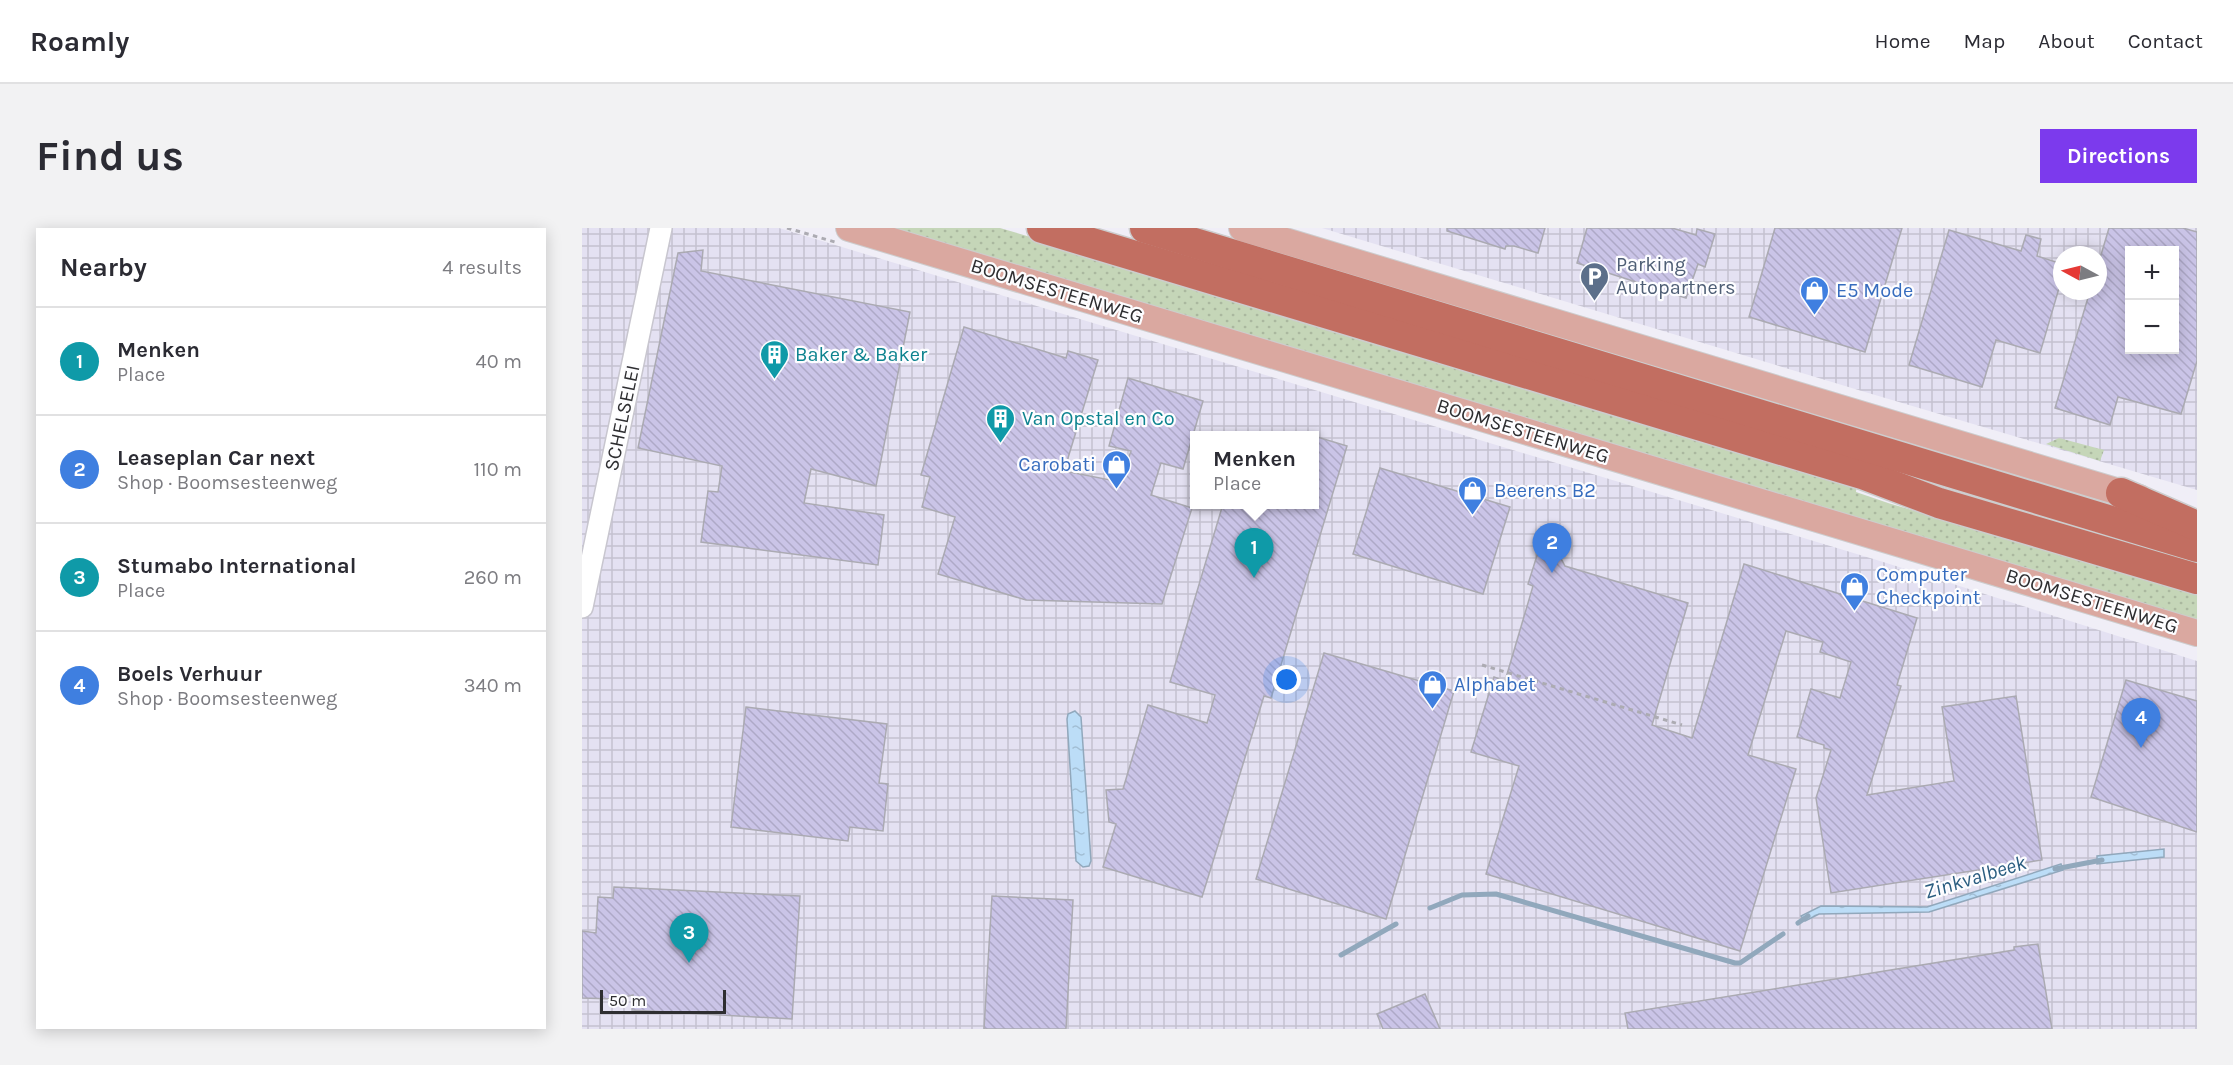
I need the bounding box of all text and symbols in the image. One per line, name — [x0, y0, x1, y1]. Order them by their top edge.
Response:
text: Roamly — [30, 25, 129, 58]
text: Home — [1875, 29, 1931, 53]
text: Map — [1964, 29, 2005, 53]
text: About — [2038, 29, 2095, 53]
text: Contact — [2128, 29, 2203, 53]
button: Directions — [2040, 129, 2197, 183]
text: Find us — [36, 131, 184, 181]
north arrow — [2053, 246, 2107, 300]
map controls — [2125, 246, 2179, 354]
button: + — [2125, 246, 2179, 300]
text: Nearby — [60, 252, 147, 283]
place label: Parking Autopartners — [1616, 253, 1736, 299]
street label: BOOMSESTEENWEG — [968, 254, 1146, 328]
text: 4 results — [442, 256, 522, 279]
parking icon: Parking Autopartners — [1579, 260, 1611, 302]
shop icon: E5 Mode — [1799, 274, 1831, 316]
place label: E5 Mode — [1836, 279, 1913, 302]
button: − — [2125, 300, 2179, 354]
text: Menken — [117, 337, 200, 363]
building icon: Baker & Baker — [758, 338, 790, 380]
place label: Baker & Baker — [795, 343, 928, 366]
text: 1 — [76, 350, 83, 373]
text: 40 m — [476, 350, 522, 373]
text: Place — [117, 363, 165, 386]
street label: SCHELSELEI — [600, 363, 644, 473]
street label: BOOMSESTEENWEG — [1434, 394, 1612, 468]
building icon: Van Opstal en Co — [985, 402, 1017, 444]
place label: Van Opstal en Co — [1022, 407, 1175, 430]
popup — [1190, 431, 1319, 509]
text: Leaseplan Car next — [117, 445, 315, 471]
text: Menken — [1213, 446, 1296, 472]
shop icon: Carobati — [1101, 448, 1133, 490]
place label: Carobati — [1018, 453, 1096, 476]
text: 2 — [73, 458, 86, 481]
text: 110 m — [473, 458, 522, 481]
text: Shop · Boomsesteenweg — [117, 471, 337, 494]
text: Place — [1213, 472, 1261, 495]
shop icon: Beerens B2 — [1457, 474, 1489, 516]
place label: Beerens B2 — [1494, 479, 1596, 502]
pin: 2 — [1532, 524, 1572, 573]
pin: 1 — [1234, 528, 1274, 578]
text: Stumabo International — [117, 553, 356, 579]
place label: Computer Checkpoint — [1876, 563, 1981, 609]
street label: BOOMSESTEENWEG — [2003, 564, 2181, 638]
text: 3 — [73, 566, 86, 589]
text: 260 m — [464, 566, 522, 589]
shop icon: Computer Checkpoint — [1839, 570, 1871, 612]
text: Place — [117, 579, 165, 602]
text: Boels Verhuur — [117, 661, 262, 687]
your location — [1272, 665, 1301, 694]
shop icon: Alphabet — [1417, 668, 1449, 710]
place label: Alphabet — [1454, 673, 1536, 696]
text: 4 — [74, 674, 85, 697]
text: 340 m — [464, 674, 522, 697]
text: Shop · Boomsesteenweg — [117, 687, 337, 710]
pin: 4 — [2122, 698, 2160, 748]
water label: Zinkvalbeek — [1921, 850, 2029, 904]
pin: 3 — [670, 914, 708, 963]
scale bar — [600, 987, 726, 1014]
text: 50 m — [609, 991, 646, 1010]

